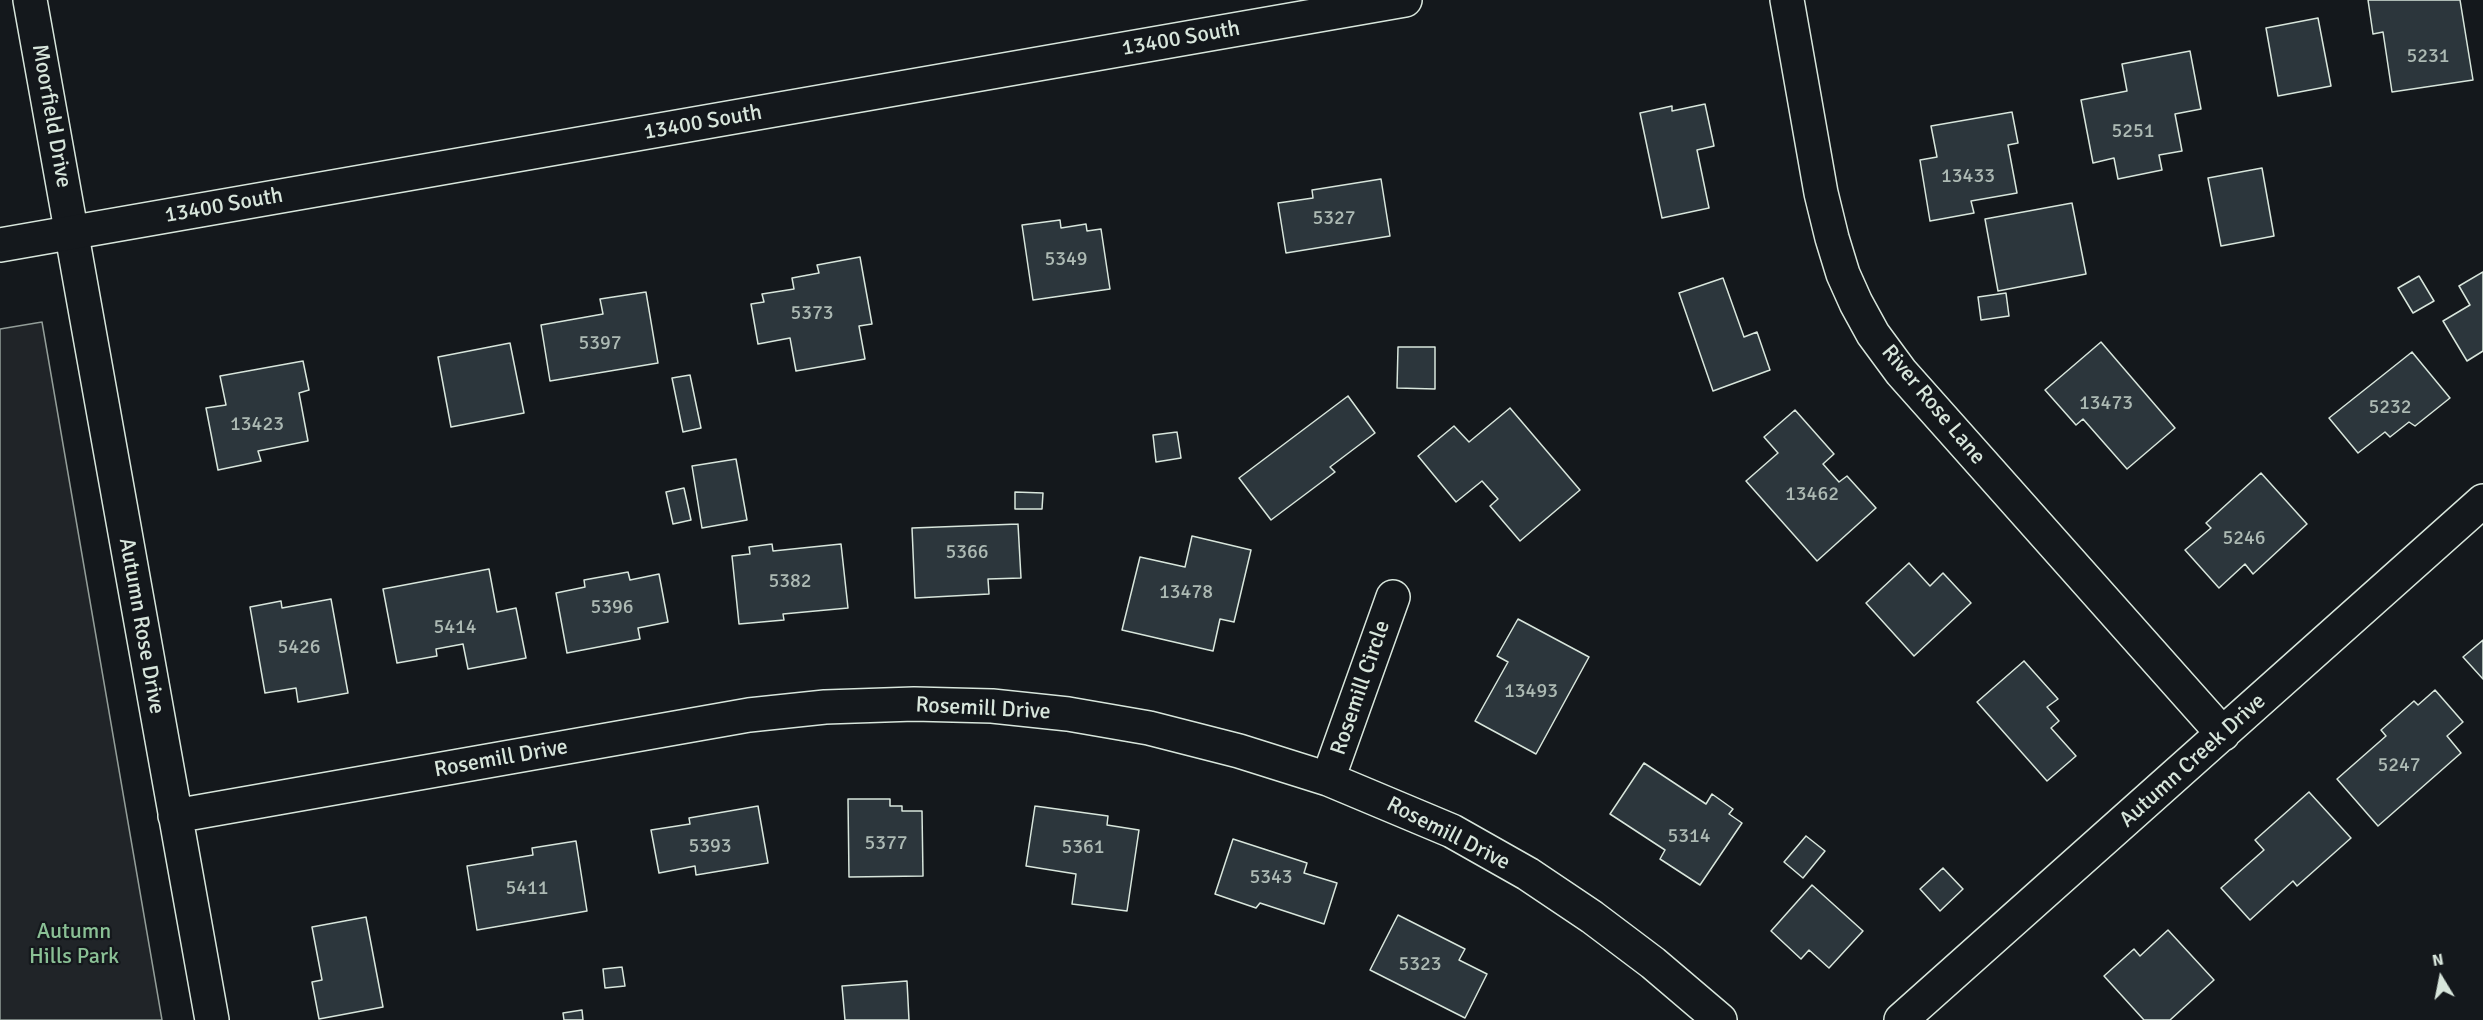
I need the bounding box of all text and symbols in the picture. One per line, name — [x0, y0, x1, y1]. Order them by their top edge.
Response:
street label: 13400 South — [1120, 16, 1242, 62]
street label: Moorfield Drive — [25, 42, 77, 190]
house number: 5231 — [2406, 45, 2450, 69]
street label: 13400 South — [642, 100, 764, 146]
house number: 5251 — [2111, 120, 2155, 144]
house number: 13433 — [1941, 165, 1995, 189]
street label: 13400 South — [163, 183, 285, 229]
house number: 5327 — [1312, 207, 1356, 231]
house number: 5349 — [1044, 248, 1088, 272]
house number: 5373 — [790, 302, 834, 326]
house number: 5397 — [578, 332, 622, 356]
street label: River Rose Lane — [1875, 340, 1991, 470]
house number: 13473 — [2079, 392, 2133, 416]
house number: 5232 — [2368, 396, 2412, 420]
house number: 13423 — [230, 413, 284, 437]
house number: 13462 — [1785, 483, 1839, 507]
house number: 5246 — [2222, 527, 2266, 551]
street label: Autumn Rose Drive — [113, 536, 169, 716]
house number: 5366 — [945, 541, 989, 565]
house number: 5382 — [768, 570, 812, 594]
house number: 13478 — [1159, 581, 1213, 605]
house number: 5396 — [590, 596, 634, 620]
house number: 5414 — [433, 616, 477, 640]
street label: Rosemill Circle — [1326, 617, 1396, 759]
house number: 5426 — [277, 636, 321, 660]
house number: 13493 — [1504, 680, 1558, 704]
street label: Autumn Creek Drive — [2115, 688, 2271, 834]
street label: Rosemill Drive — [915, 692, 1051, 726]
street label: Rosemill Drive — [432, 734, 570, 784]
house number: 5247 — [2377, 754, 2421, 778]
street label: Rosemill Drive — [1382, 792, 1514, 876]
house number: 5314 — [1667, 825, 1711, 849]
house number: 5377 — [864, 832, 908, 856]
house number: 5393 — [688, 835, 732, 859]
house number: 5361 — [1061, 836, 1105, 860]
house number: 5343 — [1249, 866, 1293, 890]
house number: 5411 — [505, 877, 549, 901]
park label: Autumn Hills Park — [29, 919, 119, 970]
north arrow — [2411, 948, 2471, 1008]
text: N — [2431, 949, 2445, 971]
house number: 5323 — [1398, 953, 1442, 977]

